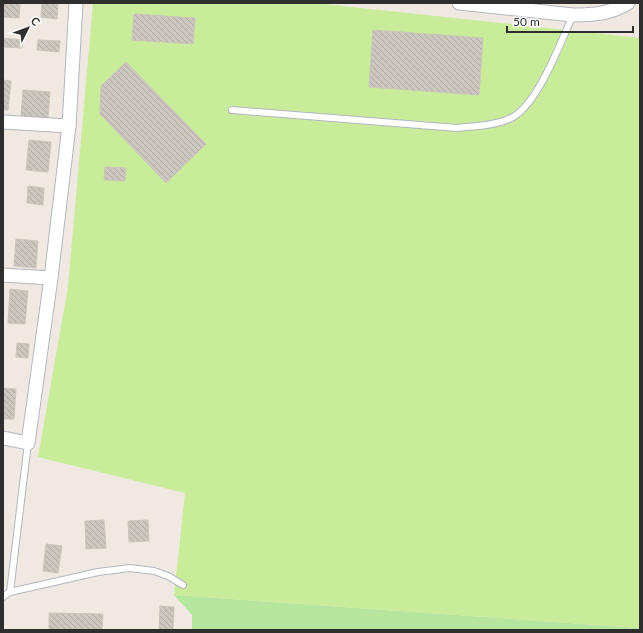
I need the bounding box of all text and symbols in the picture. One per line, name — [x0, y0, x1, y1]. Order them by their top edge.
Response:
north arrow — [8, 8, 48, 48]
scale bar — [507, 8, 633, 34]
text: С — [29, 14, 44, 29]
text: 50 m — [513, 14, 540, 29]

